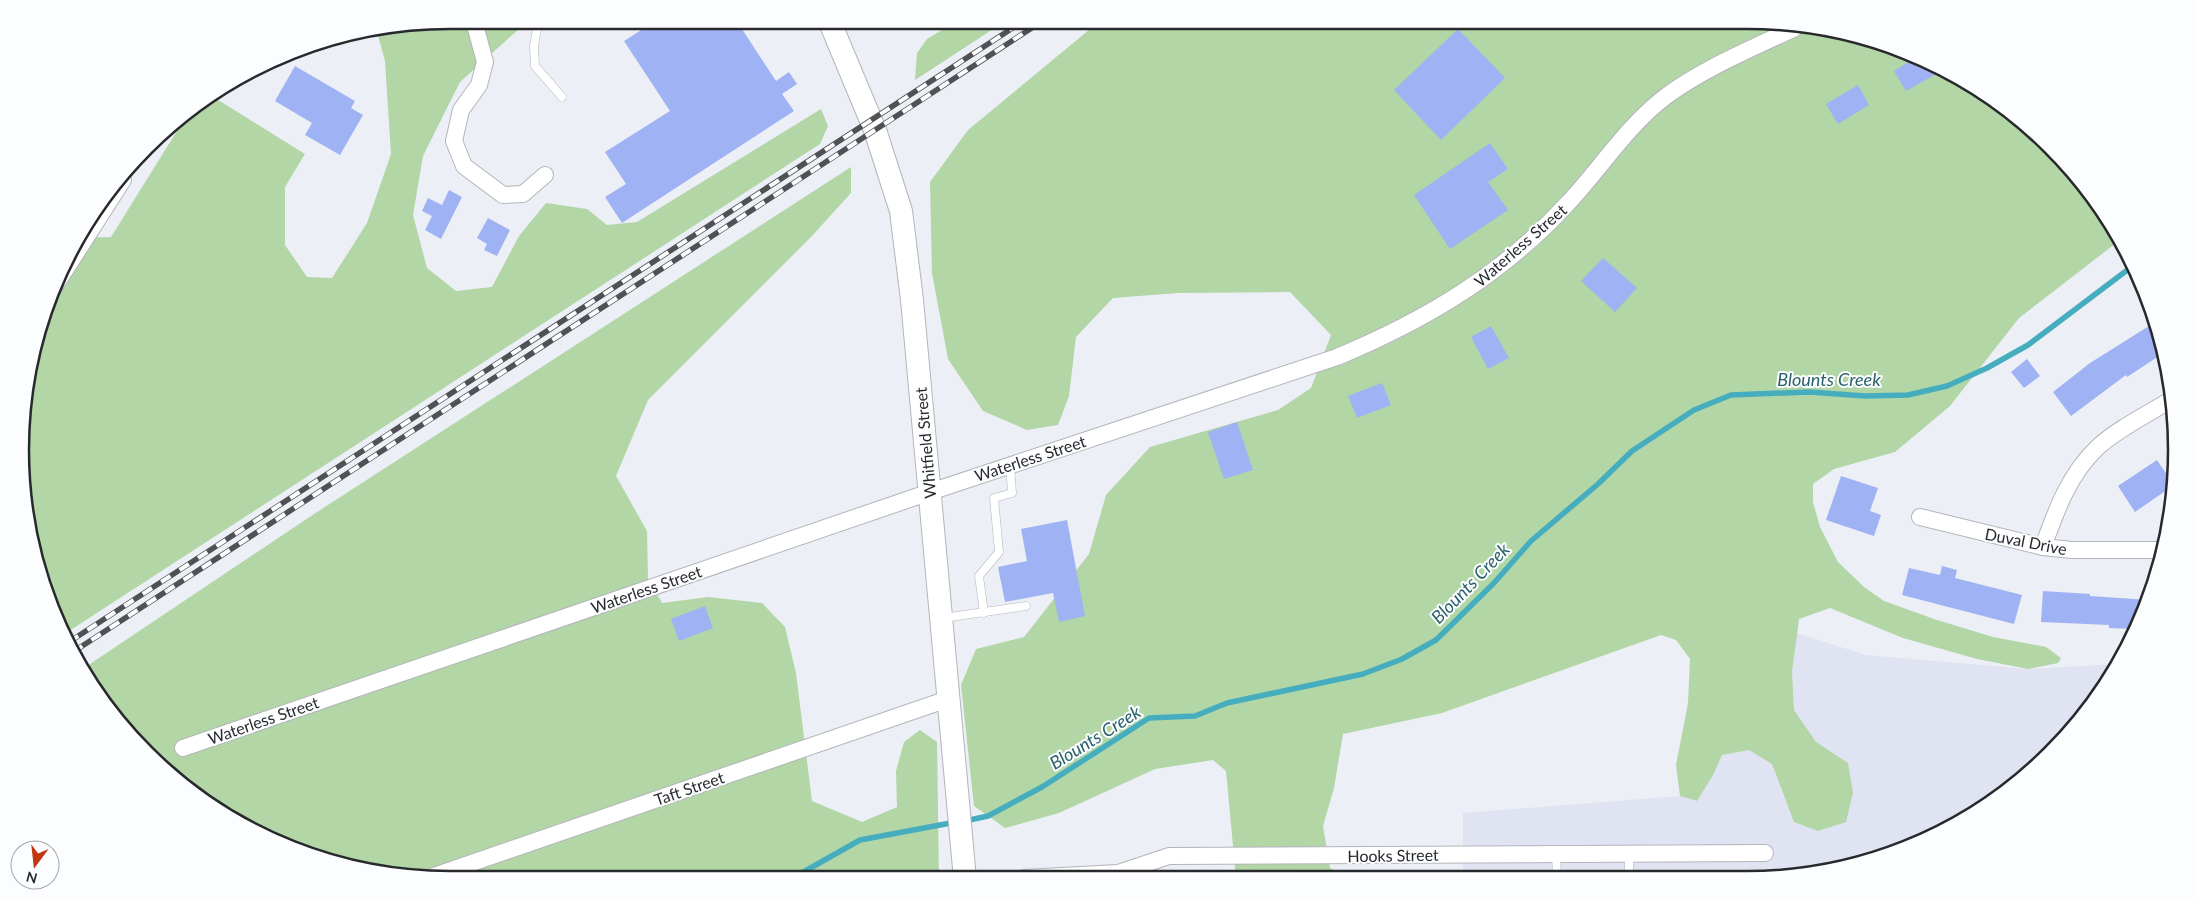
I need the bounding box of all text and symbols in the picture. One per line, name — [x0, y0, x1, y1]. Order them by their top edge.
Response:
street label: Waterless Street — [1470, 200, 1570, 290]
water label: Blounts Creek — [1777, 368, 1881, 390]
street label: Whitfield Street — [911, 386, 939, 499]
street label: Waterless Street — [972, 431, 1088, 485]
street label: Duval Drive — [1983, 524, 2069, 558]
water label: Blounts Creek — [1426, 538, 1514, 628]
street label: Waterless Street — [588, 561, 704, 617]
street label: Waterless Street — [205, 692, 321, 748]
water label: Blounts Creek — [1045, 700, 1145, 774]
street label: Taft Street — [652, 767, 727, 809]
north arrow — [10, 840, 60, 890]
street label: Hooks Street — [1347, 845, 1439, 865]
text: N — [24, 868, 39, 888]

